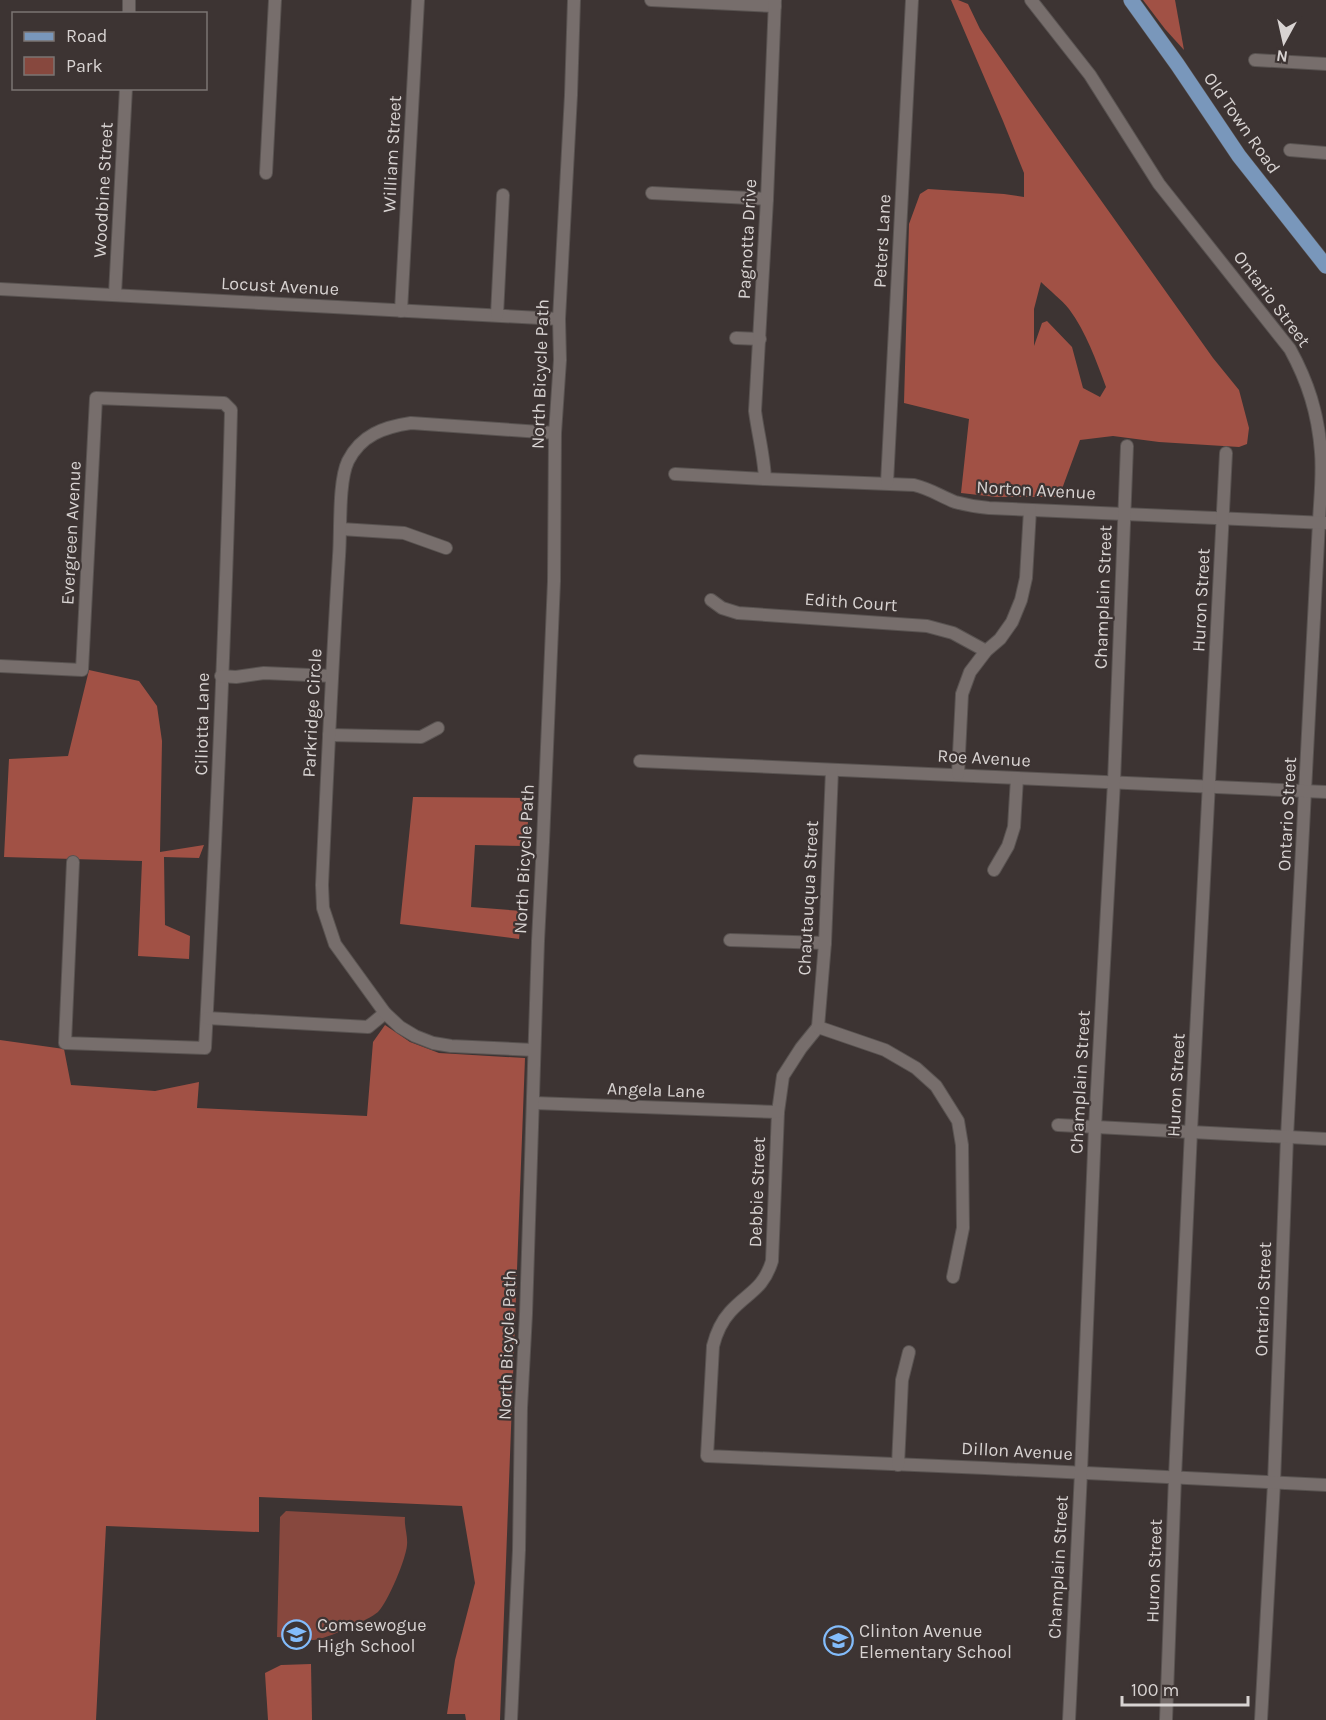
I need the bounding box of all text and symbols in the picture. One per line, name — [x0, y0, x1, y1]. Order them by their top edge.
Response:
legend — [12, 12, 207, 90]
north arrow — [1254, 12, 1314, 72]
text: Road — [66, 25, 107, 47]
text: N — [1275, 46, 1289, 67]
text: Park — [66, 55, 103, 77]
street label: Old Town Road — [1199, 68, 1285, 178]
street label: William Street — [378, 95, 406, 213]
street label: Woodbine Street — [88, 121, 118, 258]
street label: Pagnotta Drive — [733, 178, 761, 300]
street label: Peters Lane — [869, 194, 895, 288]
street label: Ontario Street — [1229, 247, 1315, 352]
street label: Locust Avenue — [220, 272, 340, 300]
street label: North Bicycle Path — [526, 299, 554, 449]
street label: Evergreen Avenue — [56, 460, 86, 606]
street label: Norton Avenue — [976, 476, 1096, 504]
street label: Champlain Street — [1089, 524, 1117, 669]
street label: Huron Street — [1187, 547, 1215, 652]
street label: Edith Court — [804, 588, 898, 616]
street label: Parkridge Circle — [298, 648, 326, 778]
street label: Ciliotta Lane — [190, 672, 214, 776]
street label: Roe Avenue — [937, 745, 1031, 771]
street label: Ontario Street — [1273, 756, 1301, 872]
street label: North Bicycle Path — [509, 783, 539, 935]
street label: Chautauqua Street — [793, 820, 823, 976]
street label: Champlain Street — [1065, 1009, 1095, 1154]
street label: Huron Street — [1162, 1032, 1190, 1137]
street label: Angela Lane — [607, 1077, 705, 1103]
street label: Debbie Street — [744, 1136, 770, 1248]
street label: Ontario Street — [1250, 1241, 1276, 1357]
street label: North Bicycle Path — [493, 1270, 521, 1420]
street label: Dillon Avenue — [961, 1437, 1073, 1465]
street label: Champlain Street — [1043, 1494, 1073, 1639]
street label: Huron Street — [1141, 1519, 1167, 1623]
place label: Comsewogue High School — [317, 1614, 427, 1657]
school or university icon: Comsewogue High School — [280, 1619, 312, 1651]
place label: Clinton Avenue Elementary School — [859, 1620, 1012, 1663]
school or university icon: Clinton Avenue Elementary School — [822, 1625, 854, 1657]
scale bar — [1122, 1669, 1248, 1707]
text: 100 m — [1131, 1679, 1179, 1701]

